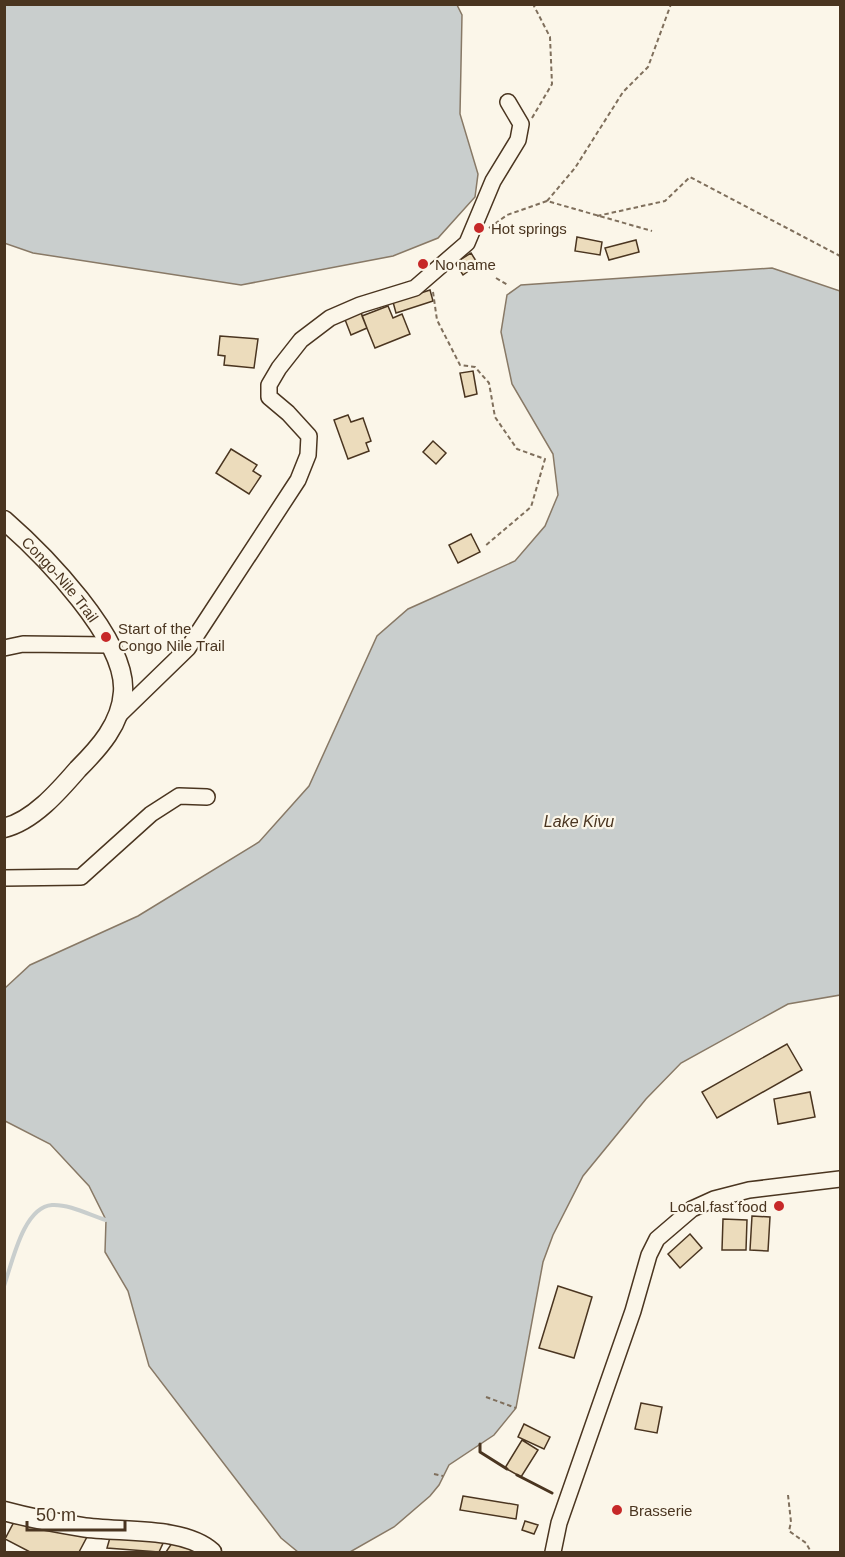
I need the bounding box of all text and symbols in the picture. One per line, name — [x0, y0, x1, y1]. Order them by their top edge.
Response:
place label: Hot springs — [491, 220, 567, 237]
marker: Hot springs — [472, 221, 486, 235]
place label: No name — [435, 256, 496, 273]
marker: No name — [416, 257, 430, 271]
street label: Congo-Nile Trail — [19, 533, 102, 625]
place label: Start of the Congo Nile Trail — [118, 620, 225, 654]
marker: Start of the Congo Nile Trail — [99, 630, 113, 644]
water label: Lake Kivu — [544, 813, 614, 830]
place label: Local fast food — [669, 1198, 767, 1215]
marker: Local fast food — [772, 1199, 786, 1213]
scale bar — [27, 1494, 124, 1532]
place label: Brasserie — [629, 1502, 692, 1519]
marker: Brasserie — [610, 1503, 624, 1517]
text: 50 m — [36, 1505, 76, 1525]

